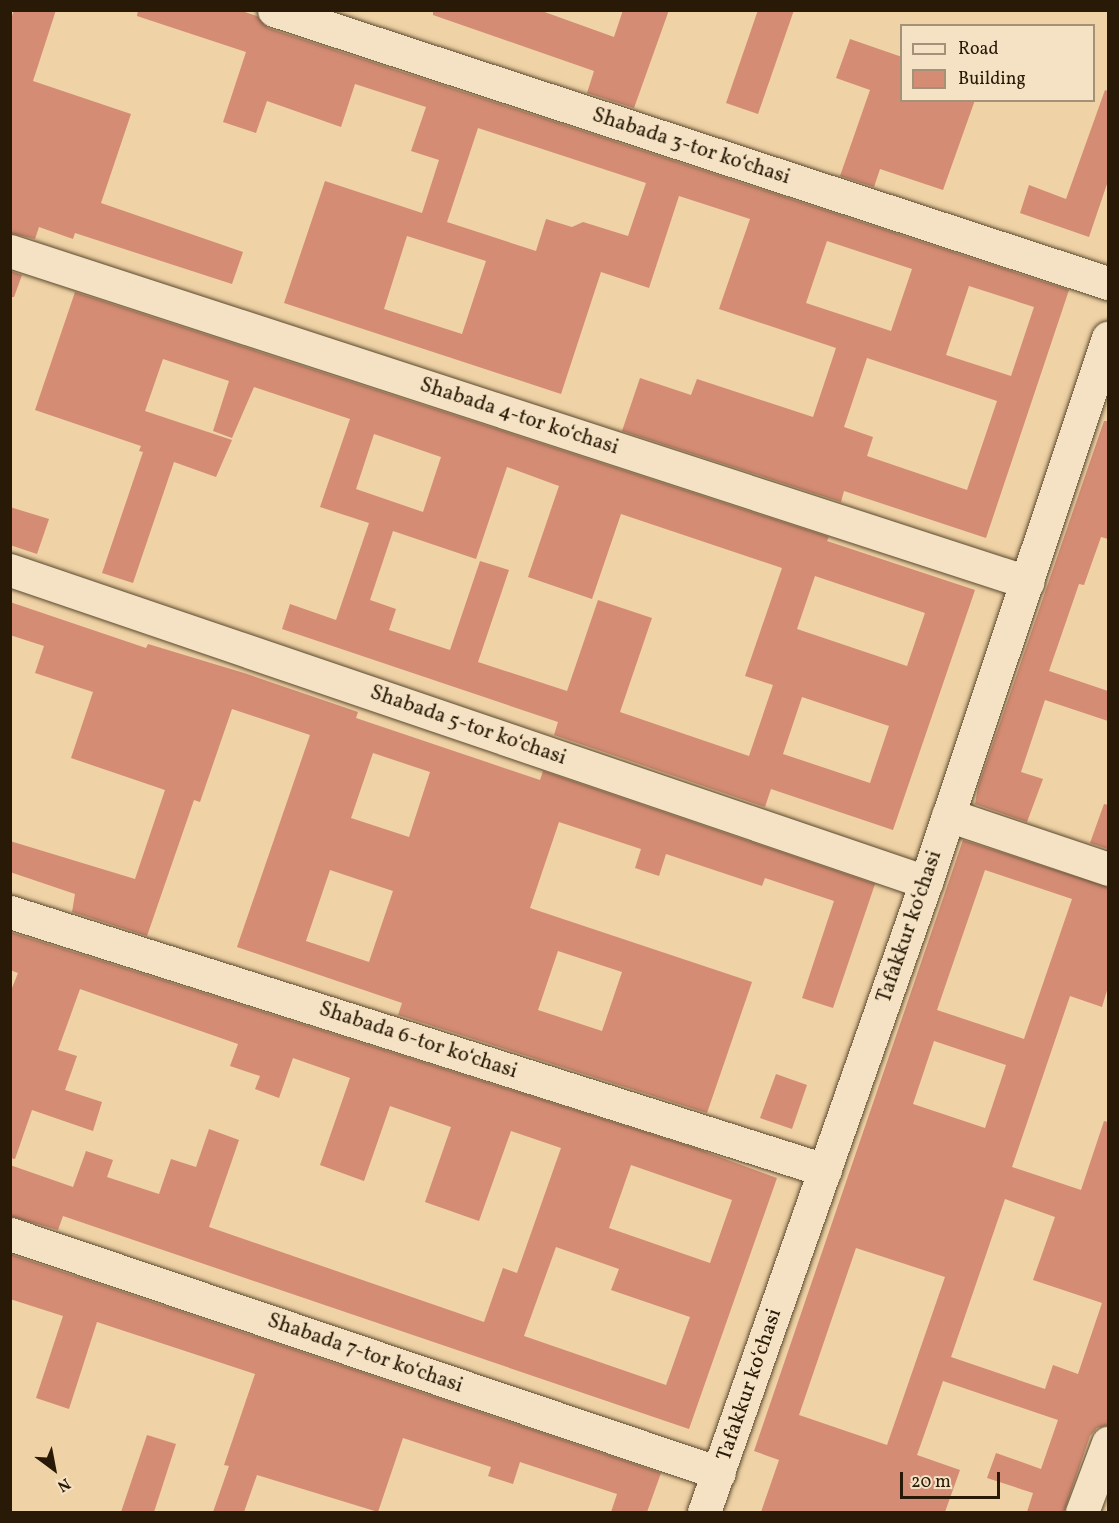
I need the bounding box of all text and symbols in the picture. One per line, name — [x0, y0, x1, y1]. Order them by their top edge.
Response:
legend — [900, 24, 1095, 102]
text: Road — [958, 37, 999, 62]
text: Building — [958, 67, 1026, 92]
street label: Shabada 3-tor koʻchasi — [589, 103, 793, 191]
street label: Shabada 4-tor koʻchasi — [416, 373, 622, 461]
street label: Shabada 5-tor koʻchasi — [367, 681, 569, 771]
street label: Tafakkur koʻchasi — [872, 847, 948, 1007]
street label: Shabada 6-tor koʻchasi — [316, 997, 520, 1085]
street label: Tafakkur koʻchasi — [712, 1305, 788, 1465]
street label: Shabada 7-tor koʻchasi — [264, 1309, 466, 1399]
north arrow — [24, 1439, 84, 1499]
scale bar — [903, 1460, 1004, 1498]
text: 20 m — [911, 1470, 951, 1495]
text: N — [53, 1472, 74, 1497]

